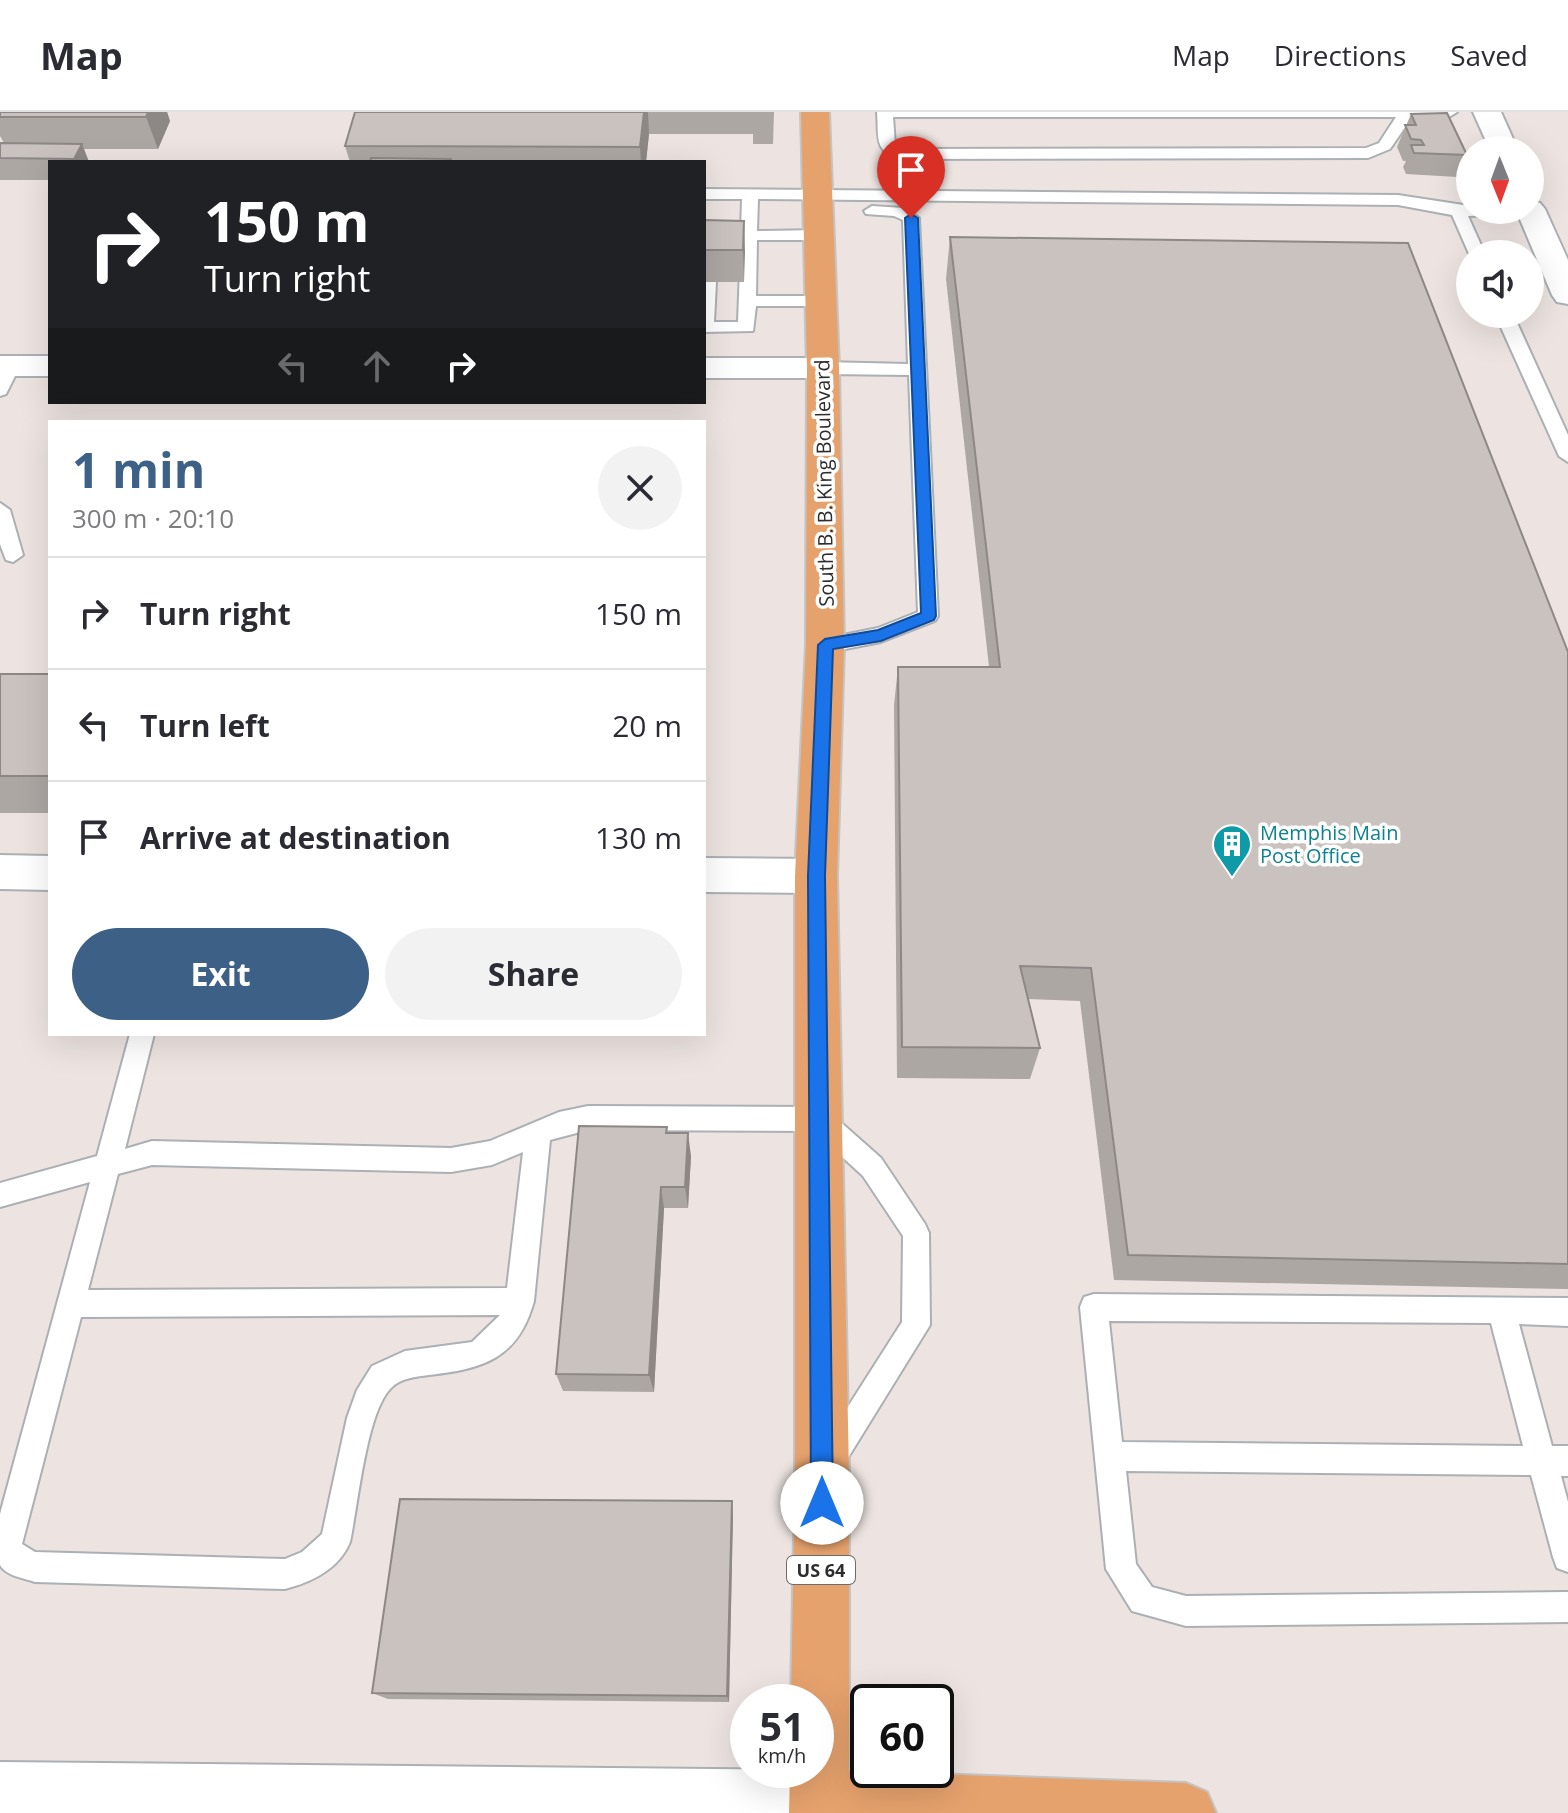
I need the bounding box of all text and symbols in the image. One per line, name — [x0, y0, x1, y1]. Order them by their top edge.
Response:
text: Map — [40, 29, 123, 81]
text: Map — [1172, 36, 1230, 74]
text: Directions — [1274, 36, 1406, 74]
text: Saved — [1450, 36, 1528, 74]
pin — [877, 136, 945, 218]
north arrow — [1456, 136, 1544, 224]
map controls — [1456, 136, 1544, 328]
icon: arrive — [889, 148, 933, 192]
text: 150 m — [204, 182, 370, 258]
icon: right — [72, 192, 176, 296]
button: sound — [1456, 240, 1544, 328]
text: Turn right — [204, 254, 370, 303]
icon: left — [271, 344, 315, 388]
icon: ahead — [355, 344, 399, 388]
icon: right — [439, 344, 483, 388]
street label: South B. B. King Boulevard — [808, 359, 840, 607]
text: 1 min — [72, 437, 205, 502]
button: close — [598, 446, 682, 530]
text: 300 m · 20:10 — [72, 500, 234, 536]
icon: right — [72, 591, 116, 635]
text: Turn right — [140, 593, 291, 634]
text: 150 m — [595, 593, 682, 634]
icon: left — [72, 703, 116, 747]
text: Turn left — [140, 705, 270, 746]
text: 20 m — [612, 705, 682, 746]
icon: arrive — [72, 815, 116, 859]
text: Arrive at destination — [140, 817, 451, 858]
text: 130 m — [595, 817, 682, 858]
place label: Memphis Main Post Office — [1260, 819, 1398, 869]
building icon: Memphis Main Post Office — [1211, 823, 1253, 878]
button: Exit — [72, 928, 369, 1020]
button: Share — [385, 928, 682, 1020]
position arrow — [780, 1461, 864, 1545]
road number: US 64 — [787, 1556, 855, 1584]
speed limit sign: 60 — [850, 1684, 954, 1788]
text: 51 — [759, 1698, 805, 1753]
text: km/h — [758, 1742, 806, 1769]

